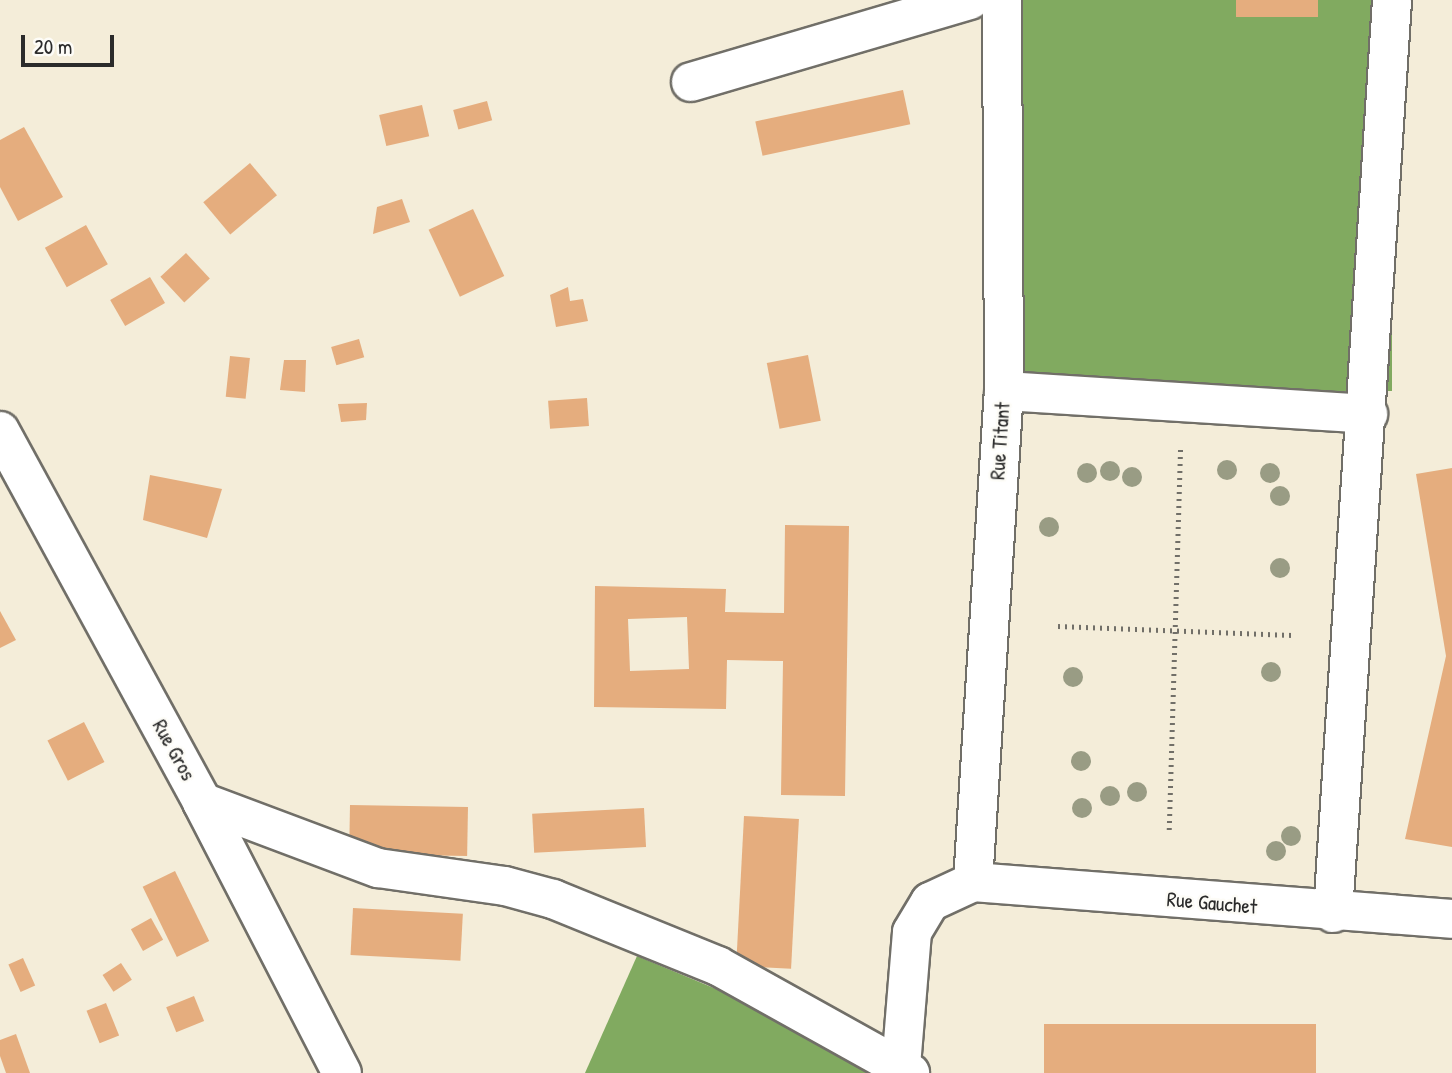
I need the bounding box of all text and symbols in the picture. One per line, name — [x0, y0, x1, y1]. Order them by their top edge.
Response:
scale bar — [24, 21, 117, 65]
text: 20 m — [34, 32, 72, 61]
street label: Rue Titant — [985, 401, 1015, 481]
street label: Rue Gros — [147, 715, 201, 785]
street label: Rue Gauchet — [1166, 887, 1258, 919]

